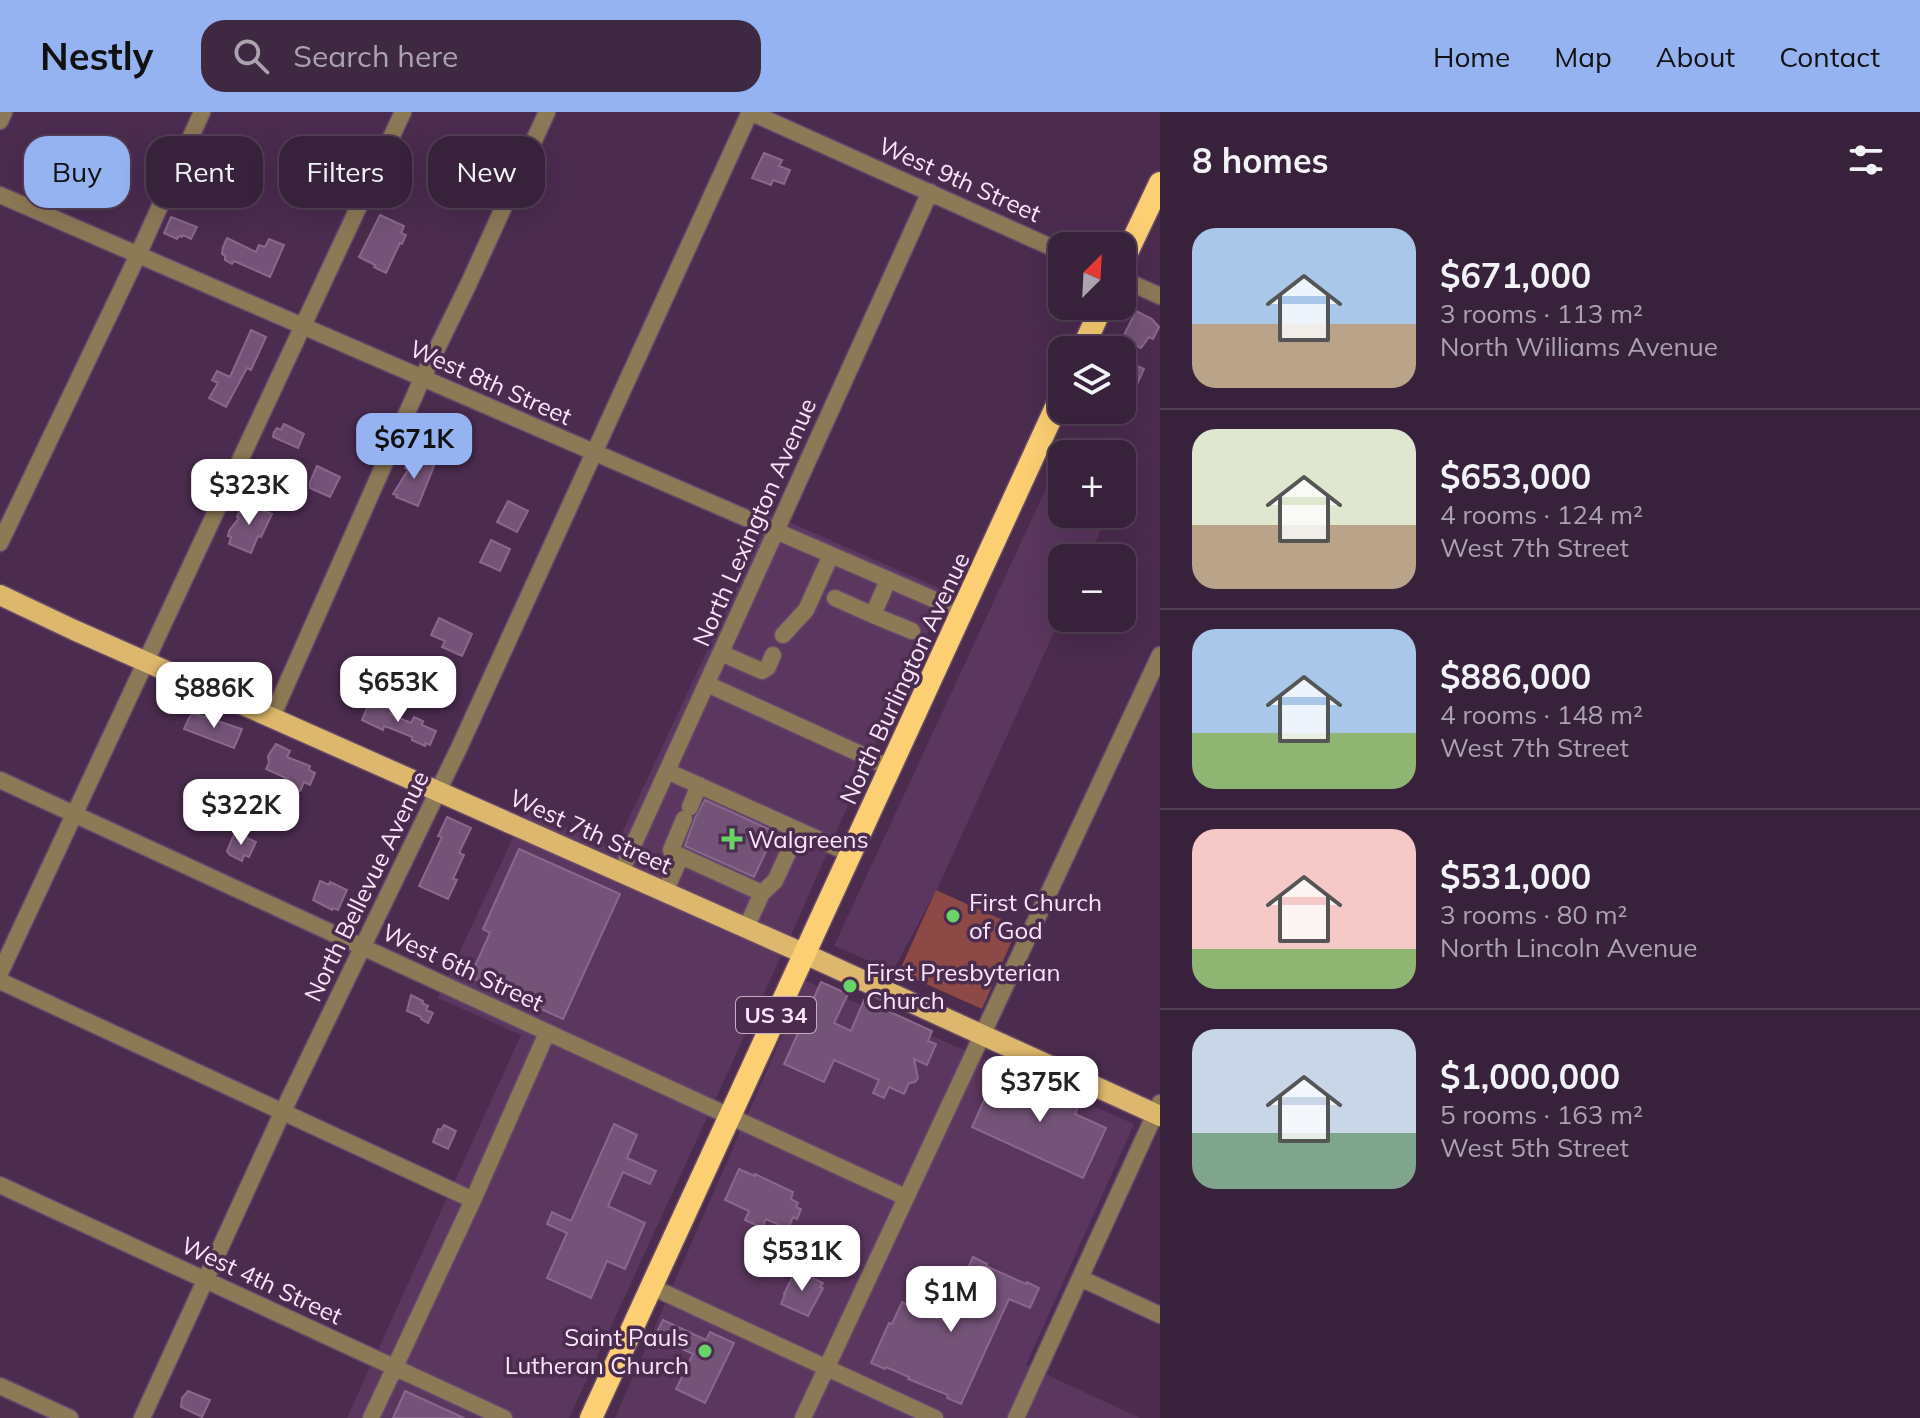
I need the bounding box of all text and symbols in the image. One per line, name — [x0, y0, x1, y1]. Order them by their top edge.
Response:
search box — [201, 20, 761, 92]
text: Nestly — [40, 32, 153, 80]
icon: search — [229, 34, 273, 78]
text: Search here — [293, 37, 458, 75]
text: Home — [1433, 39, 1510, 74]
text: Map — [1554, 39, 1612, 74]
text: About — [1656, 39, 1735, 74]
text: Contact — [1779, 39, 1880, 74]
street label: West 9th Street — [874, 130, 1046, 228]
chip: Buy — [24, 136, 130, 208]
chip: Rent — [146, 136, 263, 208]
chip: Filters — [279, 136, 412, 208]
chip: New — [428, 136, 545, 208]
icon: filters — [1844, 138, 1888, 182]
text: 8 homes — [1192, 139, 1329, 182]
north arrow — [1048, 232, 1136, 320]
map controls — [1048, 232, 1136, 632]
text: $671,000 — [1440, 254, 1591, 297]
icon: home — [1256, 260, 1352, 356]
text: 3 rooms · 113 m² — [1440, 297, 1643, 330]
text: North Williams Avenue — [1440, 330, 1718, 363]
street label: West 8th Street — [405, 333, 577, 431]
button: layers — [1048, 336, 1136, 424]
street label: North Lexington Avenue — [686, 393, 822, 651]
pin: $671K — [358, 413, 470, 481]
text: $671K — [374, 422, 454, 455]
button: + — [1048, 440, 1136, 528]
text: $653,000 — [1440, 455, 1591, 498]
pin: $323K — [193, 459, 305, 527]
icon: home — [1256, 461, 1352, 557]
text: $323K — [209, 468, 289, 501]
text: 4 rooms · 124 m² — [1440, 498, 1643, 531]
text: West 7th Street — [1440, 531, 1629, 564]
button: − — [1048, 544, 1136, 632]
street label: North Burlington Avenue — [832, 547, 976, 809]
text: $886,000 — [1440, 655, 1591, 698]
pin: $653K — [342, 656, 454, 724]
icon: home — [1256, 661, 1352, 757]
pin: $886K — [158, 662, 270, 730]
text: $653K — [358, 665, 438, 698]
text: $886K — [174, 671, 254, 704]
text: 4 rooms · 148 m² — [1440, 698, 1643, 731]
text: West 7th Street — [1440, 731, 1629, 764]
street label: North Bellevue Avenue — [297, 766, 435, 1006]
pin: $322K — [185, 779, 297, 847]
street label: West 7th Street — [505, 782, 677, 880]
text: $322K — [201, 788, 281, 821]
place label: Walgreens — [748, 824, 869, 854]
marker: Walgreens — [723, 830, 741, 848]
text: $531,000 — [1440, 855, 1591, 898]
icon: home — [1256, 861, 1352, 957]
place label: First Church of God — [969, 887, 1102, 945]
text: 3 rooms · 80 m² — [1440, 898, 1627, 931]
marker: First Church of God — [944, 907, 962, 925]
street label: West 6th Street — [378, 917, 548, 1017]
text: North Lincoln Avenue — [1440, 931, 1697, 964]
place label: First Presbyterian Church — [866, 957, 1061, 1015]
marker: First Presbyterian Church — [841, 977, 859, 995]
road number: US 34 — [736, 997, 816, 1033]
text: $1,000,000 — [1440, 1055, 1620, 1098]
pin: $375K — [984, 1056, 1096, 1124]
icon: home — [1256, 1061, 1352, 1157]
text: $375K — [1000, 1065, 1080, 1098]
text: 5 rooms · 163 m² — [1440, 1098, 1643, 1131]
text: West 5th Street — [1440, 1131, 1629, 1164]
pin: $531K — [746, 1225, 858, 1293]
street label: West 4th Street — [177, 1230, 347, 1330]
text: $531K — [762, 1234, 842, 1267]
pin: $1M — [912, 1266, 990, 1334]
text: $1M — [924, 1275, 978, 1308]
place label: Saint Pauls Lutheran Church — [505, 1322, 689, 1380]
marker: Saint Pauls Lutheran Church — [696, 1342, 714, 1360]

